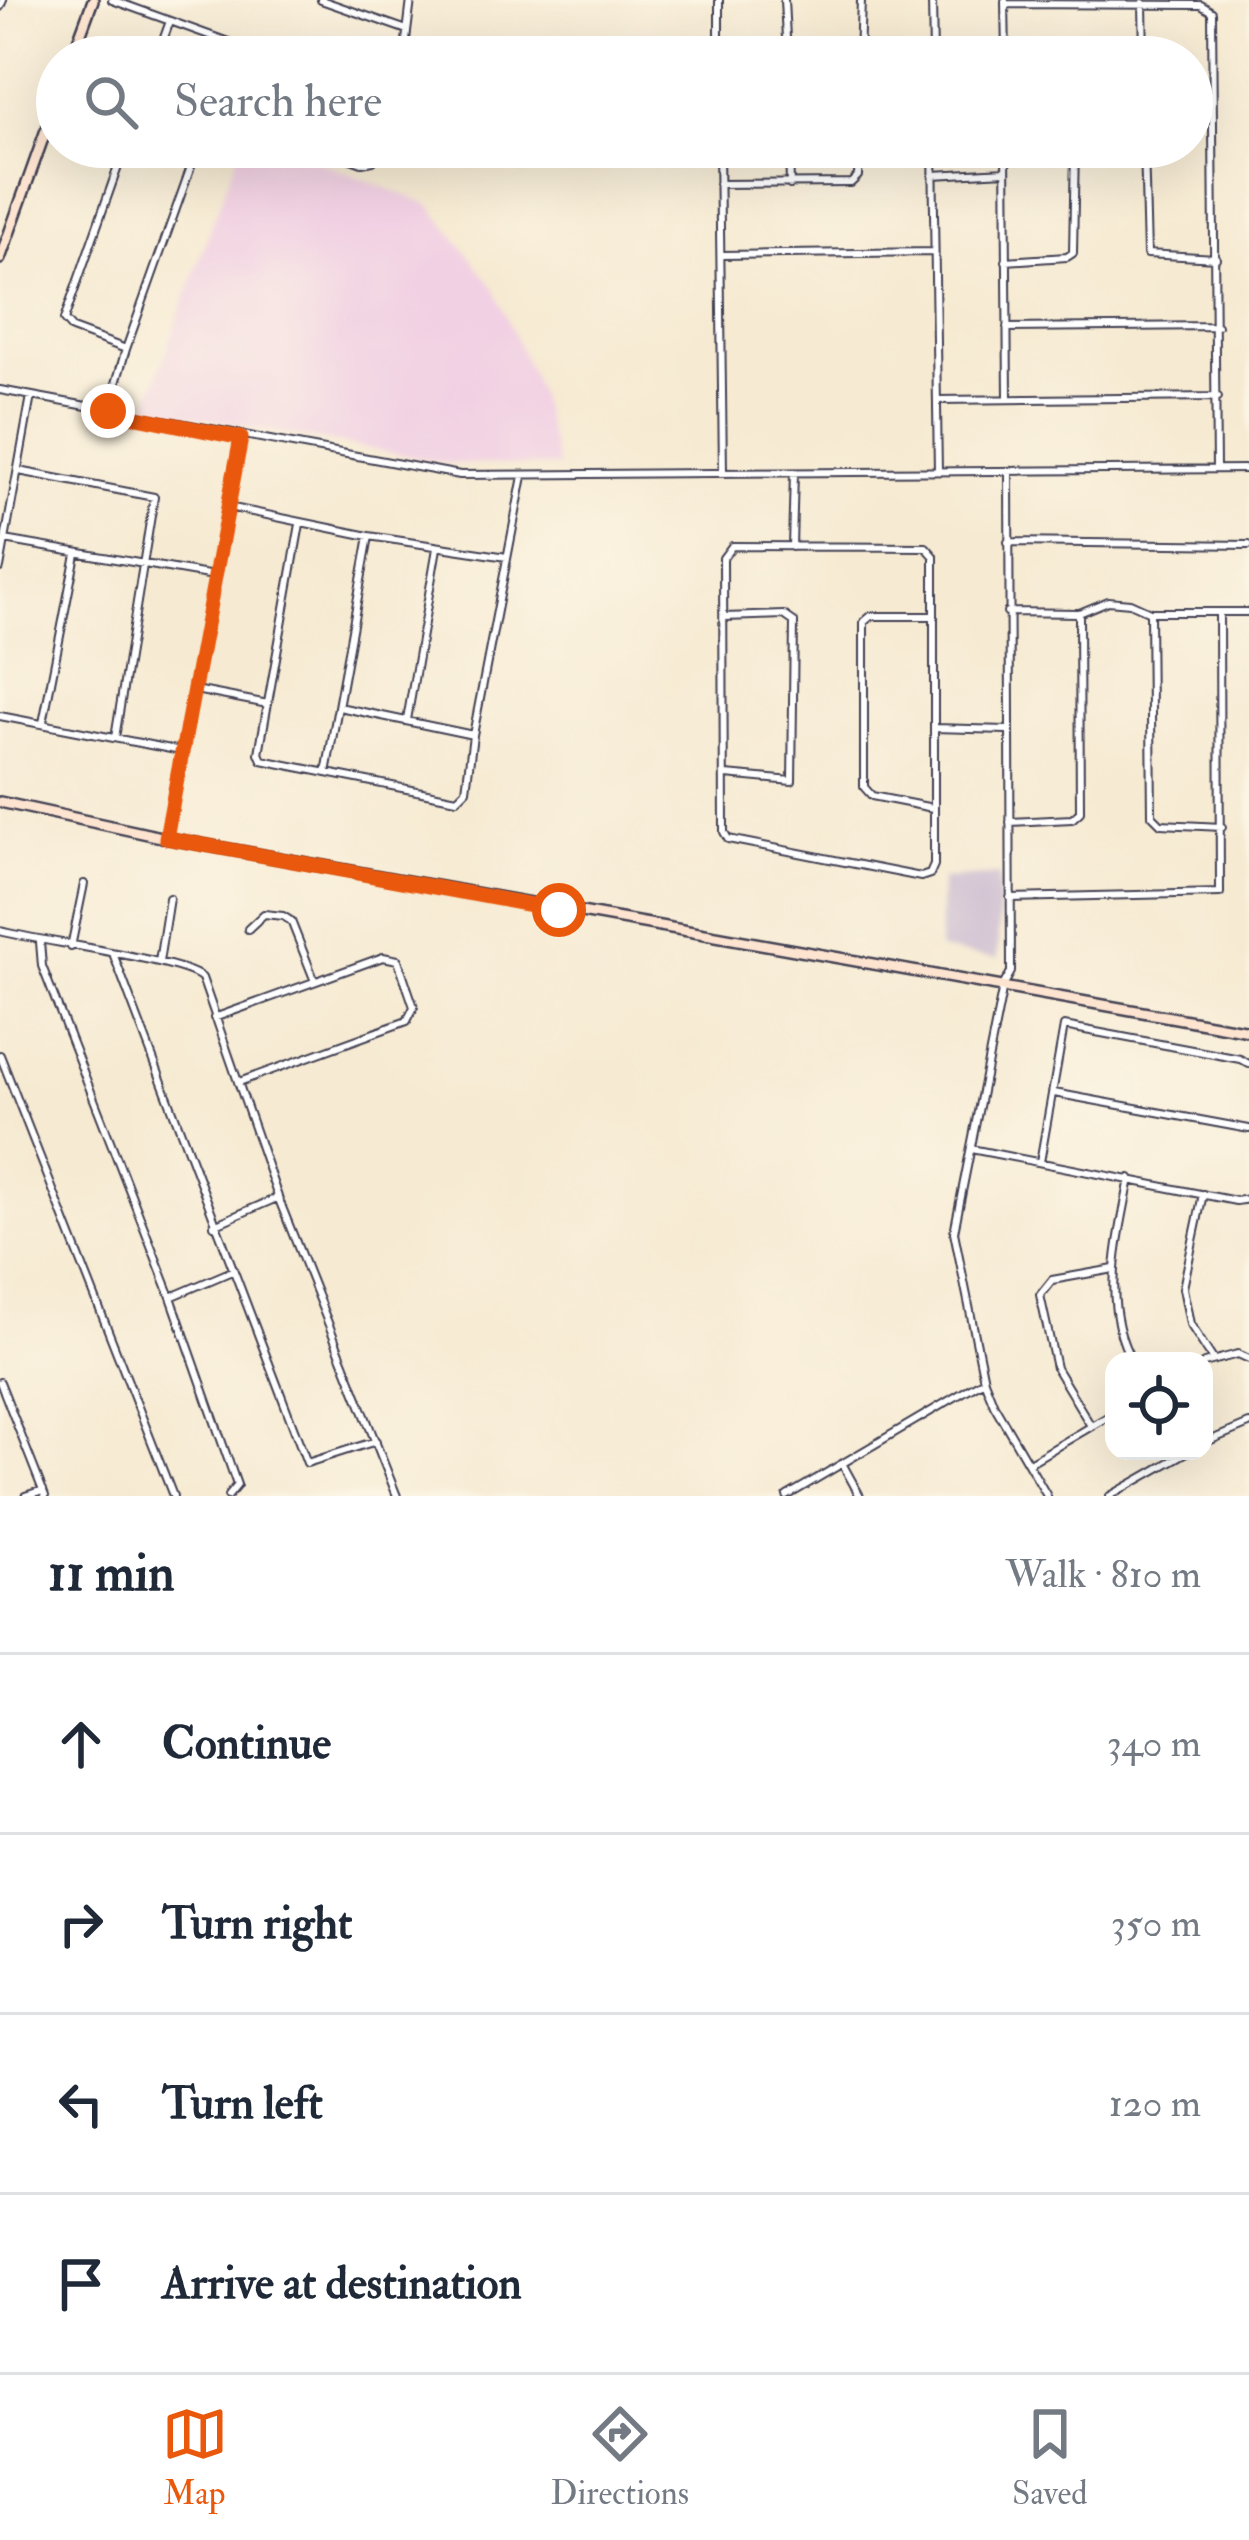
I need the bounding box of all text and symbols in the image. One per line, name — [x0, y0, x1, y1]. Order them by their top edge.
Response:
search box — [36, 36, 1213, 168]
icon: search — [78, 69, 144, 135]
text: Search here — [174, 74, 382, 130]
route end — [81, 384, 135, 438]
route start — [532, 883, 586, 937]
map controls — [1105, 1352, 1213, 1460]
button: locate — [1105, 1352, 1213, 1460]
text: 11 min — [48, 1542, 175, 1606]
text: Walk · 810 m — [1006, 1550, 1201, 1599]
icon: ahead — [48, 1711, 114, 1777]
text: Continue — [162, 1716, 331, 1772]
text: 340 m — [1107, 1719, 1201, 1768]
icon: right — [48, 1891, 114, 1957]
text: Turn right — [162, 1896, 352, 1952]
text: 350 m — [1111, 1899, 1201, 1948]
icon: left — [48, 2071, 114, 2137]
text: Turn left — [162, 2076, 323, 2132]
text: 120 m — [1109, 2079, 1201, 2128]
icon: arrive — [48, 2251, 114, 2317]
text: Arrive at destination — [162, 2256, 522, 2312]
tab: Map — [162, 2401, 228, 2514]
tab: Directions — [551, 2401, 689, 2514]
tab: Saved — [1012, 2401, 1087, 2514]

